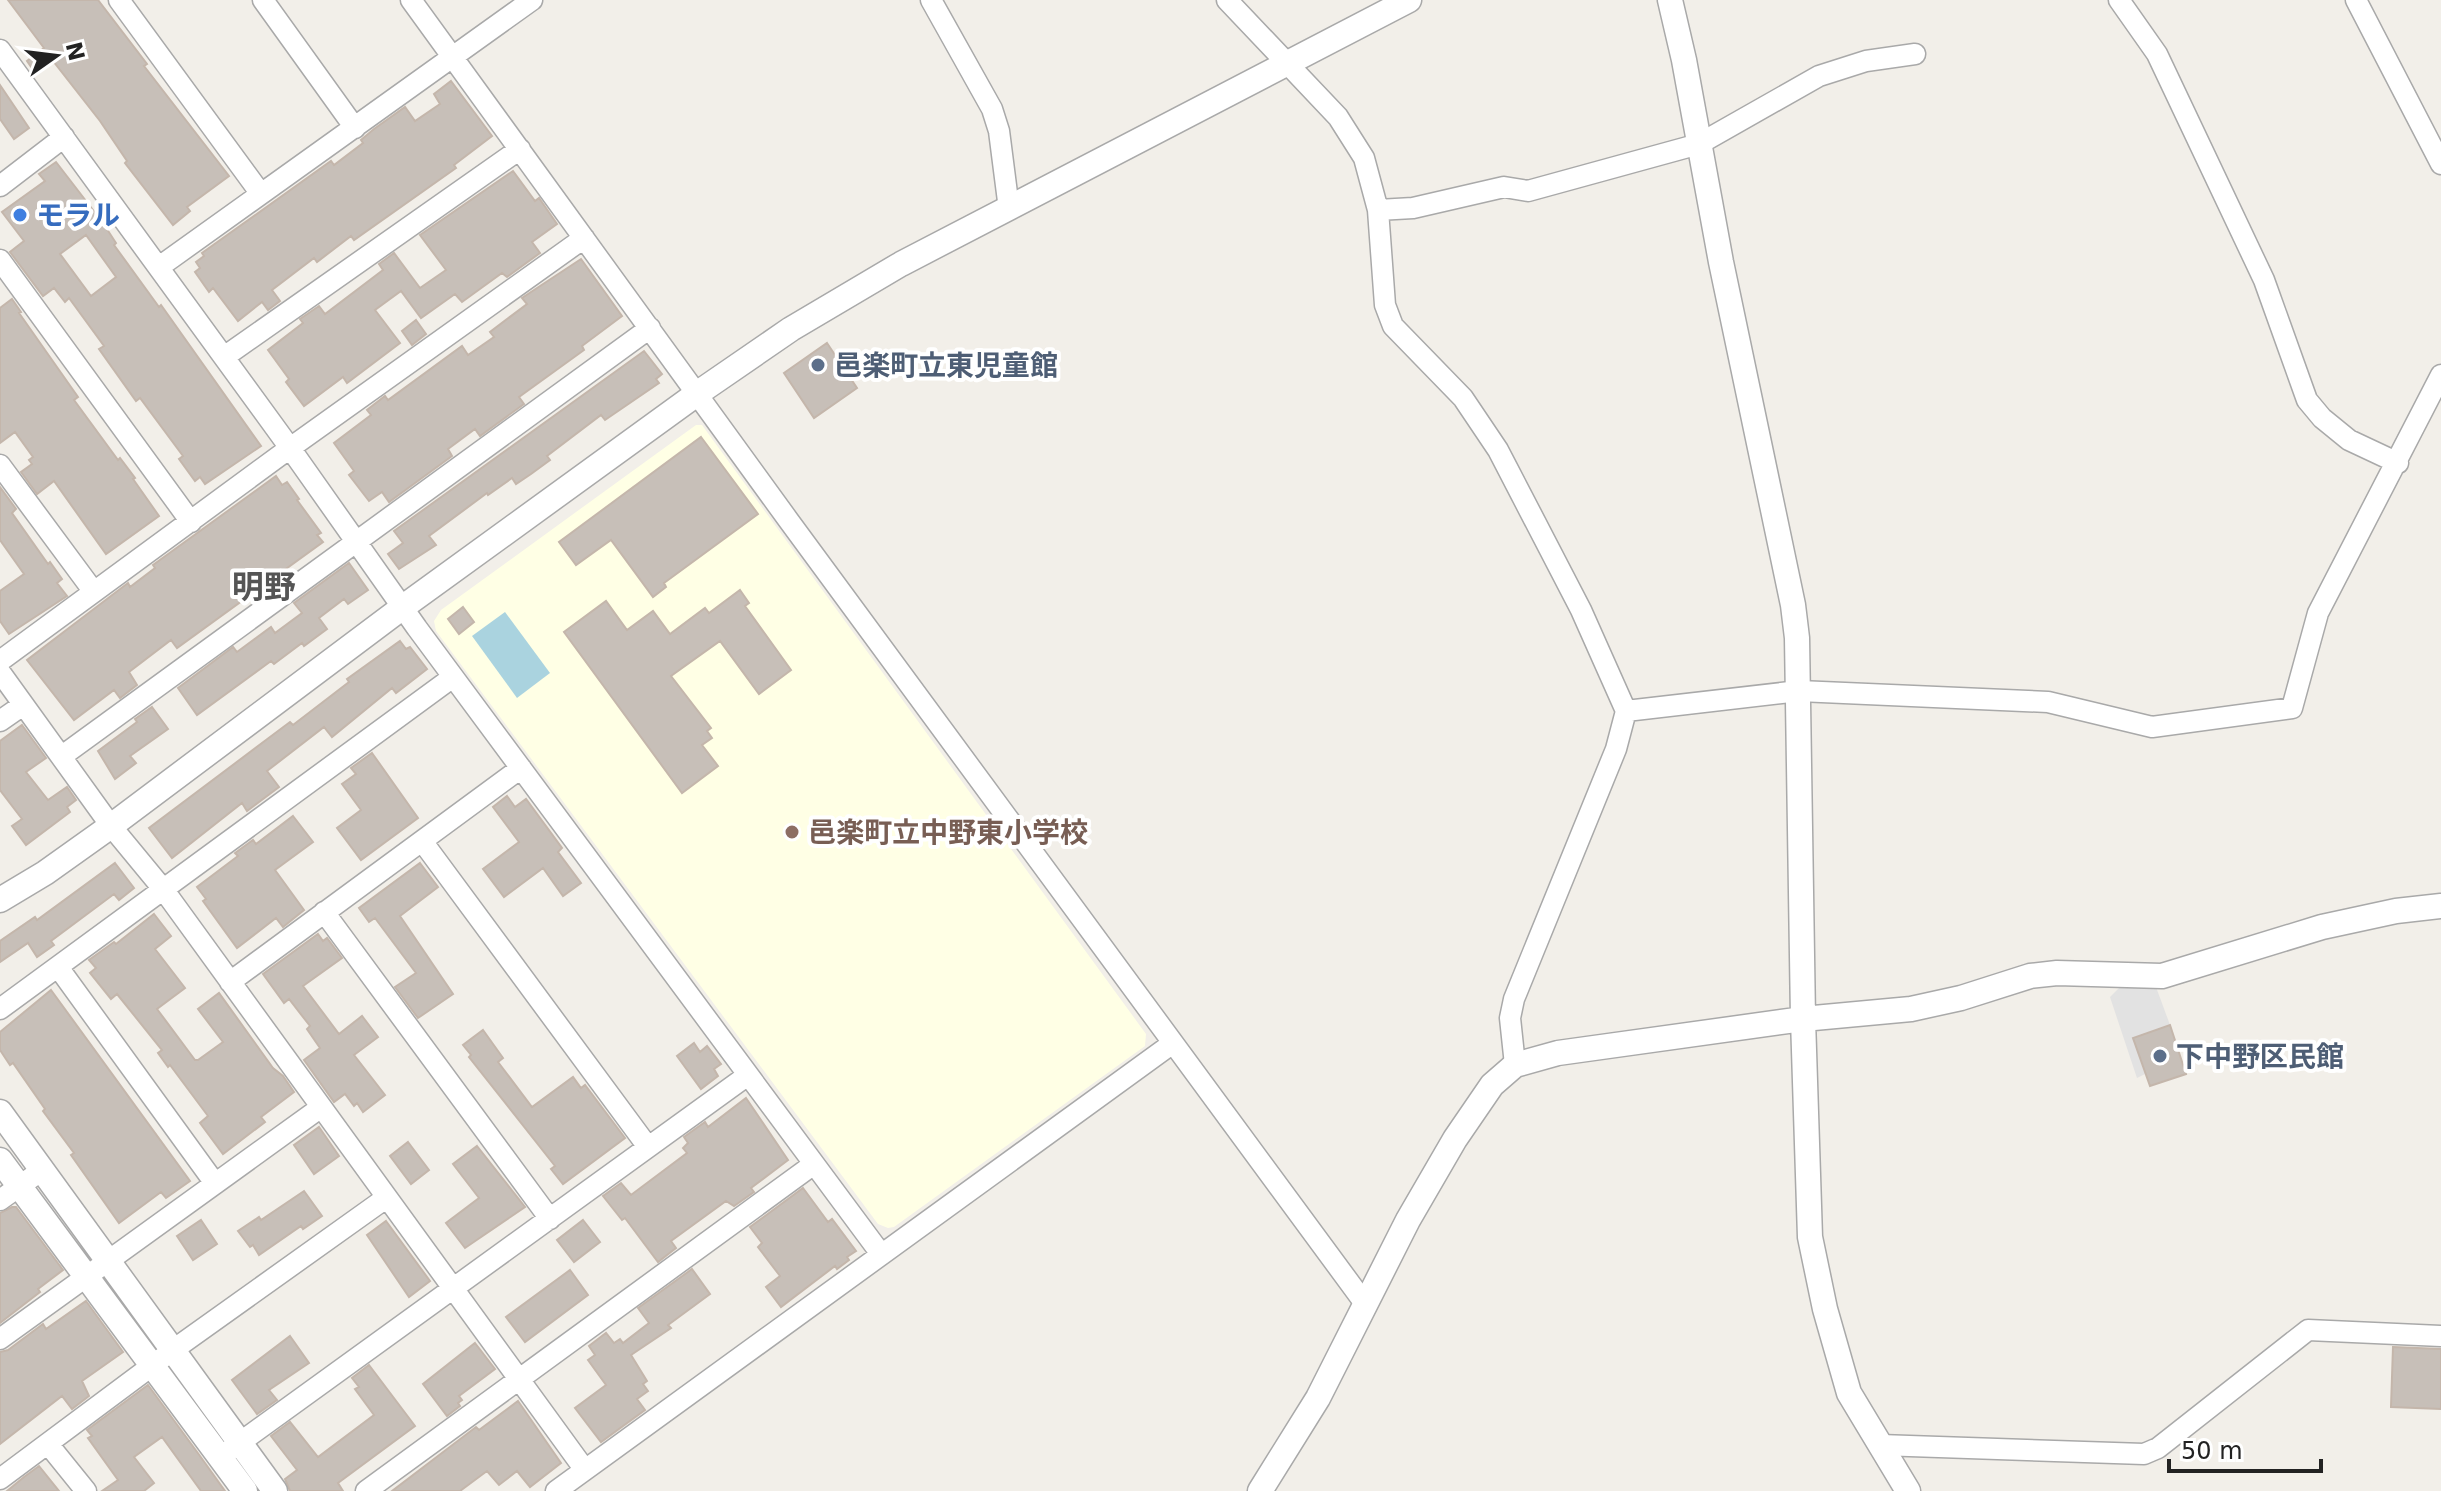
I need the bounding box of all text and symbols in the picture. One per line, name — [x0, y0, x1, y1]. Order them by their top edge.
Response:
north arrow — [16, 16, 96, 96]
text: N — [61, 39, 89, 63]
place label: モラル — [36, 199, 120, 232]
marker: モラル — [11, 206, 29, 224]
place label: 邑楽町立東児童館 — [834, 349, 1058, 382]
marker: 邑楽町立東児童館 — [809, 356, 827, 374]
district label: 明野 — [232, 568, 296, 606]
place label: 邑楽町立中野東小学校 — [808, 816, 1088, 849]
marker: 邑楽町立中野東小学校 — [783, 823, 801, 841]
place label: 下中野区民館 — [2176, 1040, 2344, 1073]
marker: 下中野区民館 — [2151, 1047, 2169, 1065]
scale bar — [2169, 1423, 2321, 1473]
text: 50 m — [2181, 1437, 2243, 1465]

